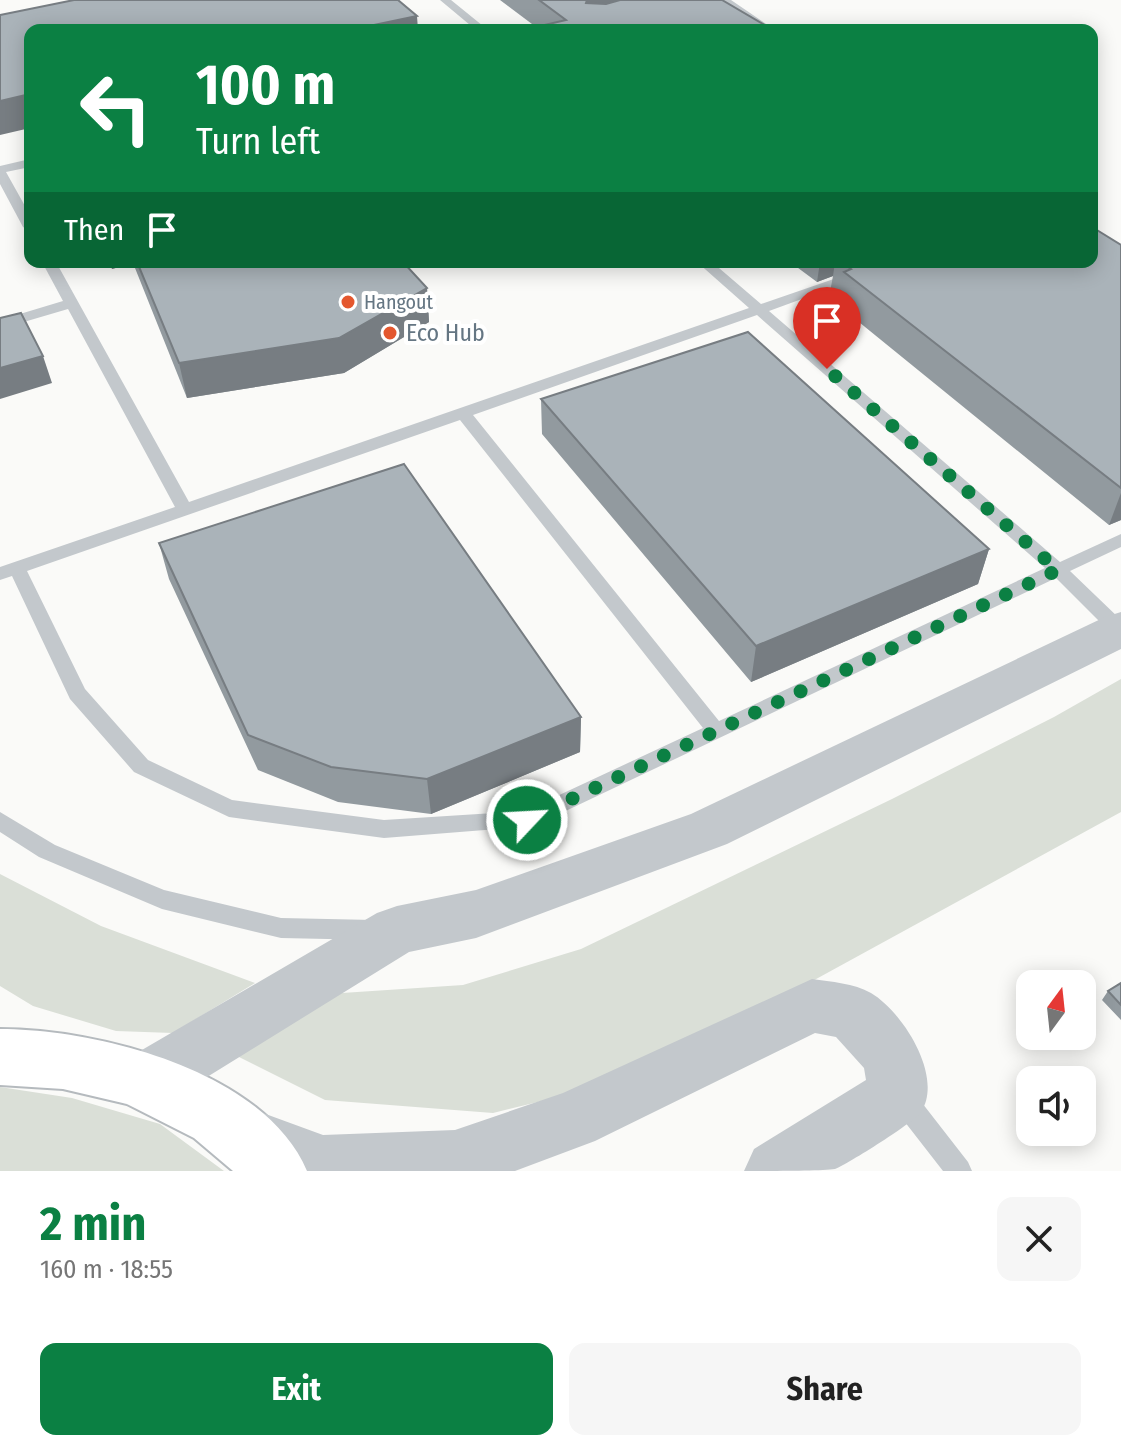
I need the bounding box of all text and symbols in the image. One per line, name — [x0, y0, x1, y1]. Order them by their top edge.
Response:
text: 100 m — [196, 52, 335, 119]
icon: left — [64, 56, 168, 160]
text: Turn left — [196, 120, 320, 164]
icon: arrive — [140, 208, 184, 252]
text: Then — [64, 212, 124, 248]
pin — [793, 287, 861, 369]
place label: Hangout — [364, 290, 434, 314]
marker: Hangout — [339, 293, 357, 311]
icon: arrive — [805, 299, 849, 343]
place label: Eco Hub — [406, 319, 485, 347]
marker: Eco Hub — [381, 324, 399, 342]
position arrow — [485, 778, 569, 862]
north arrow — [1016, 970, 1096, 1050]
map controls — [1016, 970, 1096, 1146]
button: sound — [1016, 1066, 1096, 1146]
text: 2 min — [40, 1195, 146, 1253]
button: close — [997, 1197, 1081, 1281]
text: 160 m · 18:55 — [40, 1254, 173, 1285]
button: Exit — [40, 1343, 553, 1435]
button: Share — [569, 1343, 1081, 1435]

